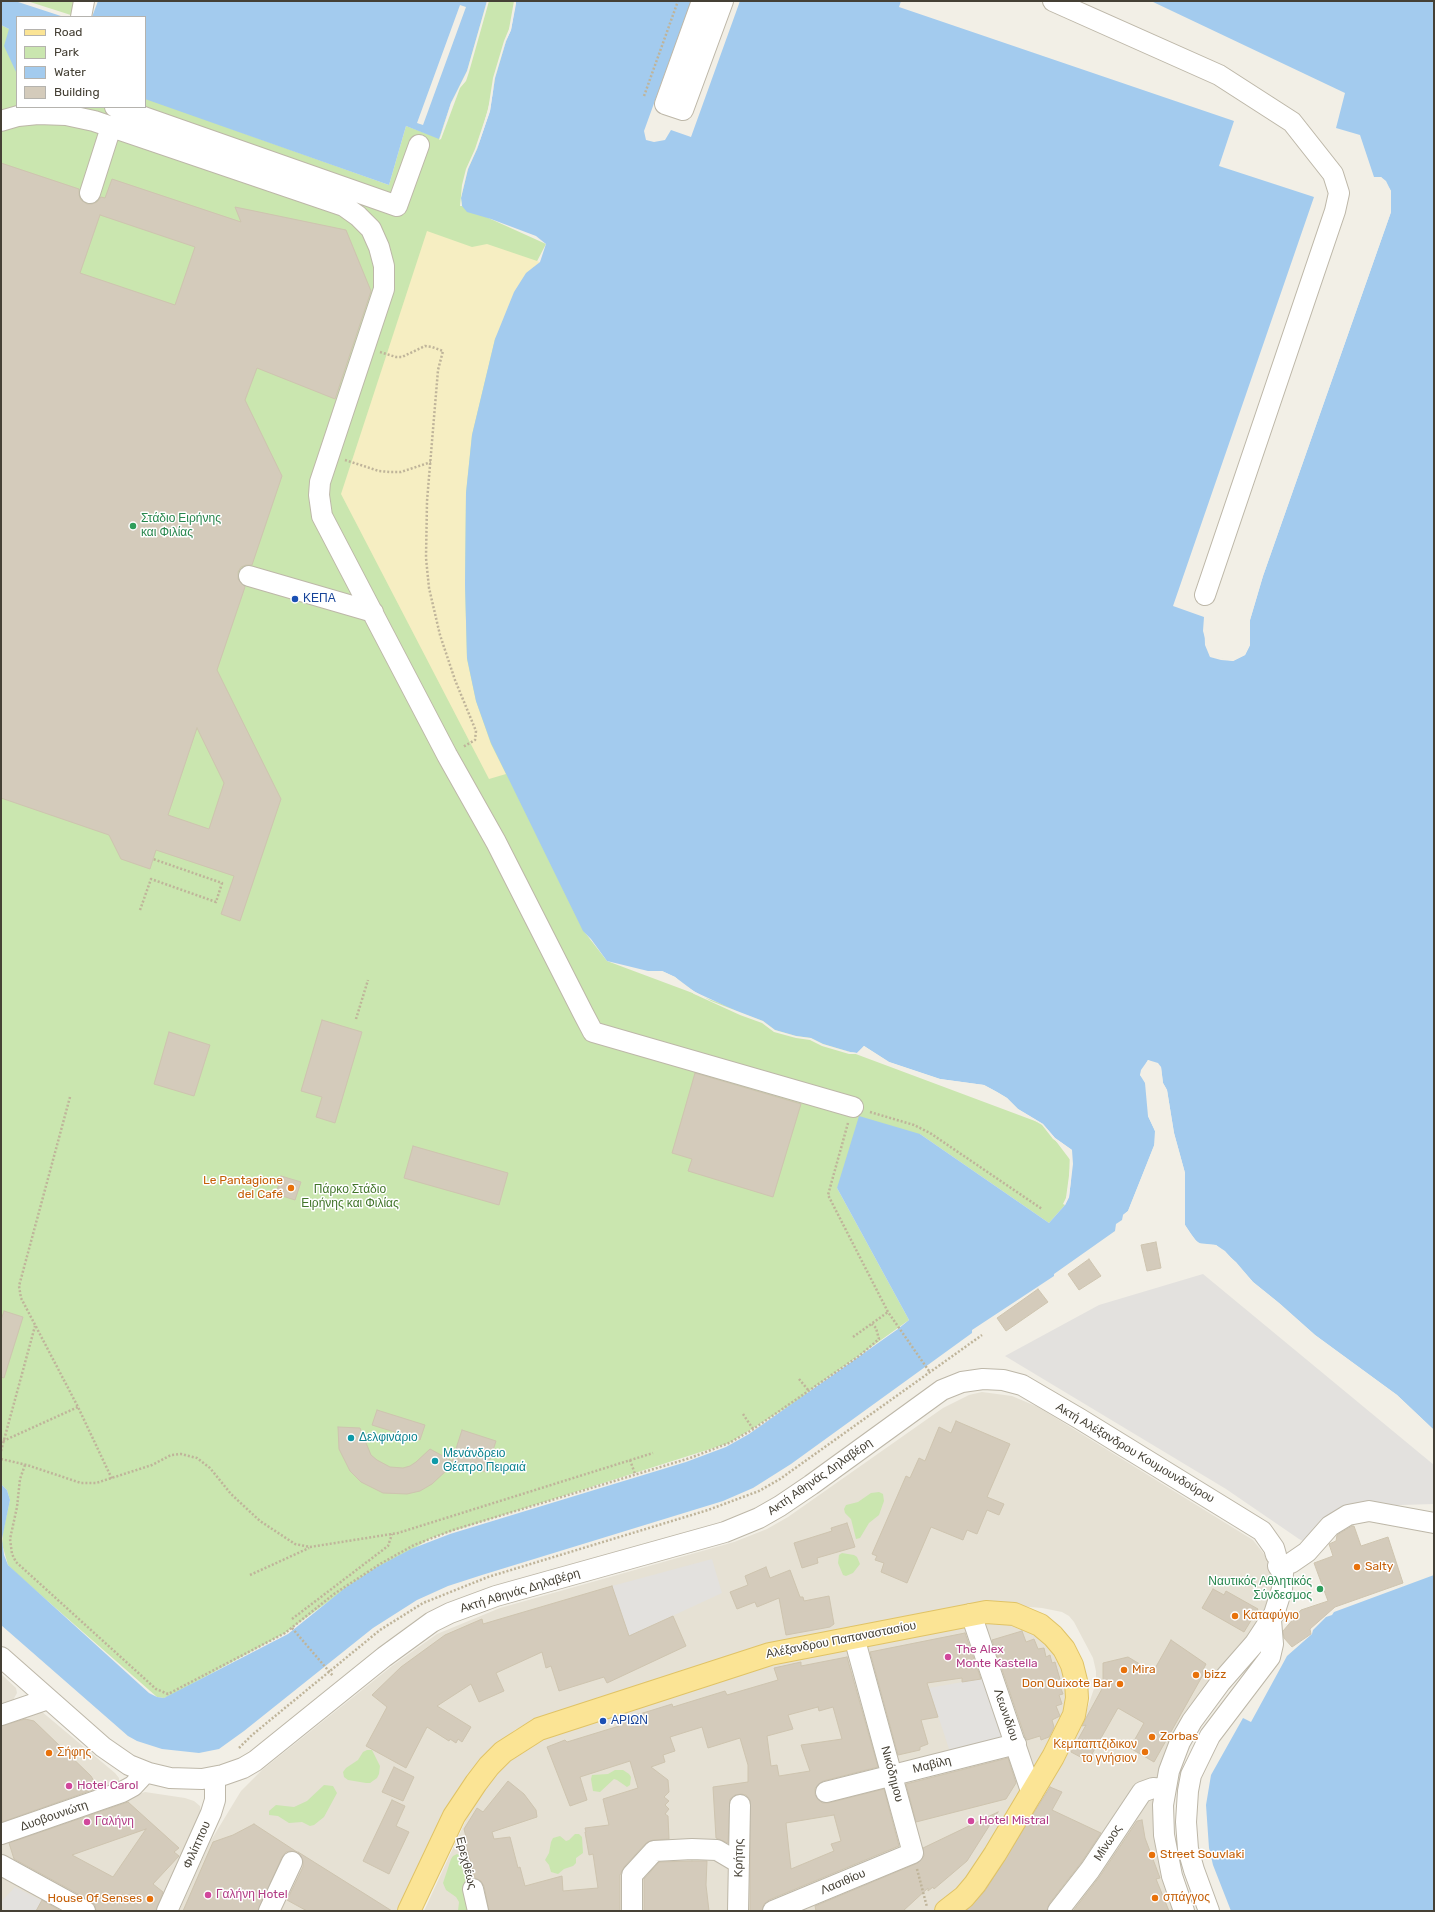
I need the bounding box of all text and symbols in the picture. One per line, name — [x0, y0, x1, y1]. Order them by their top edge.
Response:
legend — [16, 16, 146, 108]
text: Road — [54, 25, 82, 39]
text: Park — [54, 45, 79, 59]
text: Water — [54, 65, 86, 79]
text: Building — [54, 85, 100, 99]
place label: Στάδιο Ειρήνης και Φιλίας — [141, 512, 221, 540]
marker: Στάδιο Ειρήνης και Φιλίας — [128, 521, 138, 531]
place label: ΚΕΠΑ — [303, 592, 336, 606]
marker: ΚΕΠΑ — [290, 594, 300, 604]
place label: Le Pantagione del Café — [203, 1174, 283, 1202]
marker: Le Pantagione del Café — [286, 1183, 296, 1193]
park label: Πάρκο Στάδιο Ειρήνης και Φιλίας — [301, 1183, 399, 1211]
street label: Ακτή Αλέξανδρου Κουμουνδούρου — [1053, 1400, 1217, 1506]
place label: Δελφινάριο — [359, 1431, 418, 1445]
marker: Δελφινάριο — [346, 1433, 356, 1443]
street label: Ακτή Αθηνάς Δηλαβέρη — [765, 1435, 875, 1519]
place label: Μενάνδρειο Θέατρο Πειραιά — [443, 1447, 526, 1475]
marker: Μενάνδρειο Θέατρο Πειραιά — [430, 1456, 440, 1466]
place label: Salty — [1365, 1560, 1393, 1574]
marker: Salty — [1352, 1562, 1362, 1572]
street label: Ακτή Αθηνάς Δηλαβέρη — [458, 1566, 582, 1616]
place label: Ναυτικός Αθλητικός Σύνδεσμος — [1208, 1575, 1312, 1603]
marker: Ναυτικός Αθλητικός Σύνδεσμος — [1315, 1584, 1325, 1594]
place label: Καταφύγιο — [1243, 1609, 1299, 1623]
marker: Καταφύγιο — [1230, 1611, 1240, 1621]
street label: Αλέξανδρου Παπαναστασίου — [765, 1618, 917, 1662]
place label: The Alex Monte Kastella — [956, 1643, 1038, 1671]
marker: The Alex Monte Kastella — [943, 1652, 953, 1662]
place label: Mira — [1132, 1663, 1156, 1677]
marker: Mira — [1119, 1665, 1129, 1675]
place label: bizz — [1204, 1668, 1226, 1682]
marker: bizz — [1191, 1670, 1201, 1680]
place label: Don Quixote Bar — [1022, 1677, 1112, 1691]
marker: Don Quixote Bar — [1115, 1679, 1125, 1689]
street label: Λεωνιδίου — [990, 1687, 1022, 1743]
place label: ΑΡΙΩΝ — [611, 1714, 648, 1728]
marker: ΑΡΙΩΝ — [598, 1716, 608, 1726]
place label: Zorbas — [1160, 1730, 1198, 1744]
marker: Zorbas — [1147, 1732, 1157, 1742]
place label: Κεμπαπτζιδικον το γνήσιον — [1053, 1738, 1137, 1766]
street label: Νικόδημου — [878, 1744, 906, 1804]
place label: Σήφης — [57, 1746, 91, 1760]
marker: Κεμπαπτζιδικον το γνήσιον — [1140, 1747, 1150, 1757]
marker: Σήφης — [44, 1748, 54, 1758]
street label: Μαβίλη — [911, 1753, 953, 1777]
place label: Hotel Carol — [77, 1779, 139, 1793]
marker: Hotel Carol — [64, 1781, 74, 1791]
street label: Δυοβουνιώτη — [18, 1798, 90, 1834]
place label: Hotel Mistral — [979, 1814, 1049, 1828]
place label: Γαλήνη — [95, 1815, 134, 1829]
marker: Hotel Mistral — [966, 1816, 976, 1826]
marker: Γαλήνη — [82, 1817, 92, 1827]
street label: Φιλίππου — [180, 1819, 214, 1871]
street label: Μίνωος — [1091, 1822, 1125, 1864]
street label: Ερεχθέως — [453, 1835, 479, 1891]
street label: Κρήτης — [731, 1839, 747, 1877]
place label: Street Souvlaki — [1160, 1848, 1244, 1862]
marker: Street Souvlaki — [1147, 1850, 1157, 1860]
street label: Λασιθίου — [818, 1866, 868, 1898]
place label: Γαλήνη Hotel — [216, 1888, 288, 1902]
marker: Γαλήνη Hotel — [203, 1890, 213, 1900]
place label: σπάγγος — [1163, 1891, 1210, 1905]
place label: House Of Senses — [47, 1892, 142, 1906]
marker: σπάγγος — [1150, 1893, 1160, 1903]
marker: House Of Senses — [145, 1894, 155, 1904]

